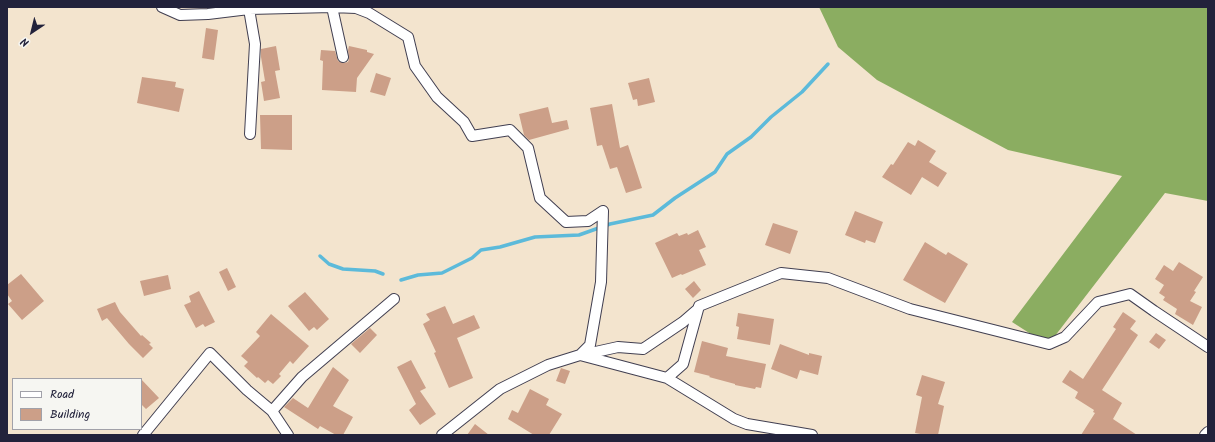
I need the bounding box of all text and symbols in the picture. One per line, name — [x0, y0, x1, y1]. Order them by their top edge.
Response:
north arrow — [12, 12, 52, 52]
text: N — [17, 32, 33, 51]
legend — [12, 378, 142, 430]
text: Road — [50, 385, 74, 404]
text: Building — [50, 405, 90, 424]

